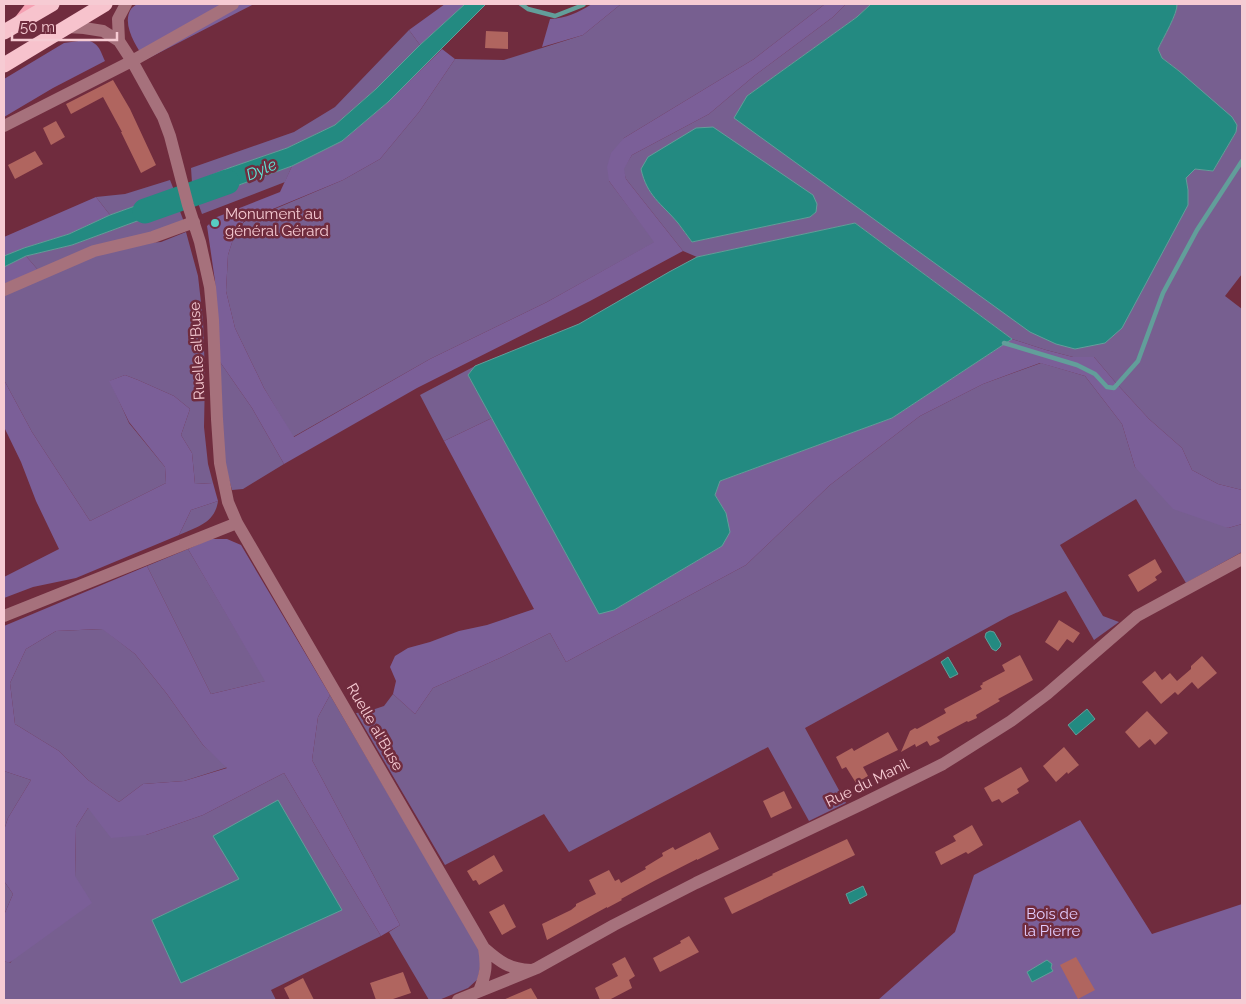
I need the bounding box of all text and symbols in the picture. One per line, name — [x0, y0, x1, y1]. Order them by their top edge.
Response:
scale bar — [12, 10, 118, 42]
text: 50 m — [20, 18, 55, 36]
water label: Dyle — [243, 154, 280, 184]
place label: Monument au général Gérard — [225, 205, 329, 240]
marker: Monument au général Gérard — [209, 217, 221, 229]
street label: Ruelle al'Buse — [185, 301, 209, 400]
street label: Ruelle al'Buse — [343, 680, 407, 774]
street label: Rue du Manil — [822, 755, 913, 811]
park label: Bois de la Pierre — [1024, 905, 1080, 940]

